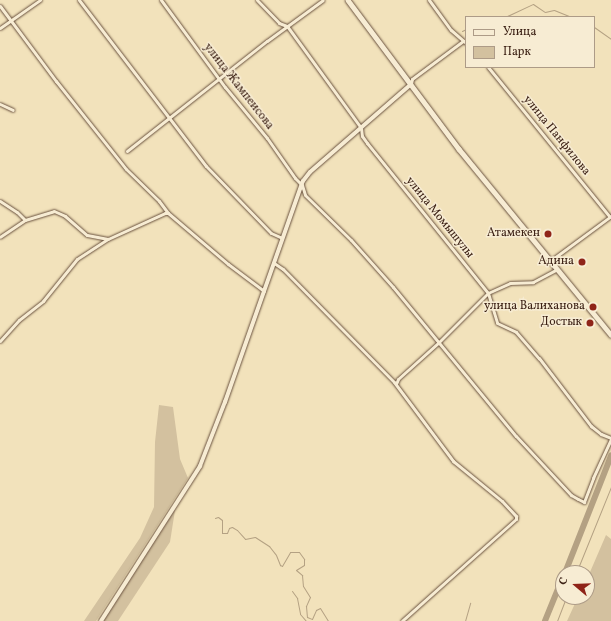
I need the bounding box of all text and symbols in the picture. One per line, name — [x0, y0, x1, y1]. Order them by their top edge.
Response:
legend — [465, 16, 595, 68]
text: Улица — [503, 24, 536, 40]
street label: улица Жампеисова — [200, 41, 276, 133]
text: Парк — [503, 44, 531, 60]
street label: улица Панфилова — [519, 93, 593, 179]
street label: улица Момышулы — [402, 174, 476, 262]
place label: Атамекен — [487, 227, 540, 241]
marker: Атамекен — [543, 229, 553, 239]
place label: Адина — [538, 255, 574, 269]
marker: Адина — [577, 257, 587, 267]
place label: улица Валиханова — [484, 300, 585, 314]
marker: улица Валиханова — [588, 302, 598, 312]
place label: Достык — [541, 316, 582, 330]
marker: Достык — [585, 318, 595, 328]
north arrow — [555, 565, 595, 605]
text: С — [556, 575, 572, 587]

